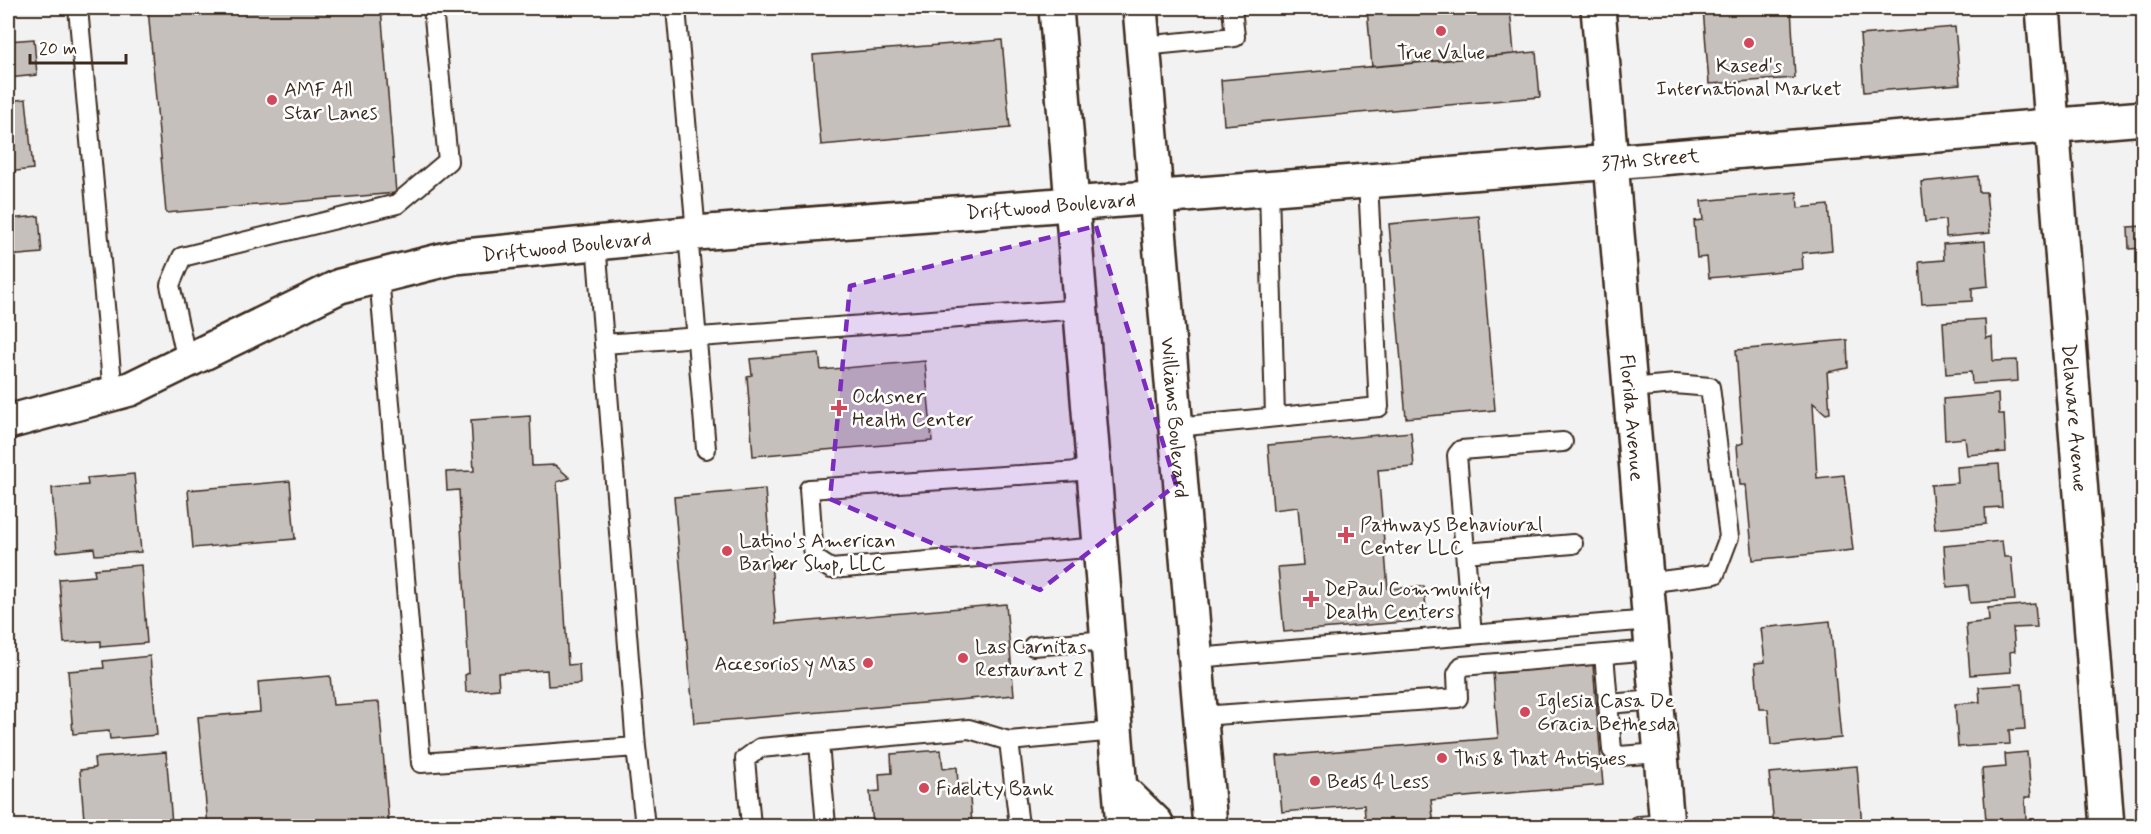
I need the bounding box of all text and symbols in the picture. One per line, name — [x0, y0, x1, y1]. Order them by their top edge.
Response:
marker: True Value — [1434, 24, 1448, 38]
scale bar — [30, 27, 126, 65]
marker: Kased's International Market — [1742, 36, 1756, 50]
text: 20 m — [39, 37, 77, 61]
place label: True Value — [1397, 40, 1485, 67]
place label: Kased's International Market — [1656, 53, 1842, 103]
place label: AMF All Star Lanes — [284, 77, 378, 127]
marker: AMF All Star Lanes — [265, 93, 279, 107]
street label: 37th Street — [1600, 143, 1701, 178]
street label: Driftwood Boulevard — [965, 187, 1137, 227]
street label: Driftwood Boulevard — [481, 226, 653, 269]
street label: Williams Boulevard — [1153, 336, 1194, 499]
street label: Delaware Avenue — [2054, 343, 2093, 493]
street label: Florida Avenue — [1612, 353, 1650, 482]
place label: Ochsner Health Center — [852, 384, 973, 434]
marker: Ochsner Health Center — [830, 399, 848, 417]
place label: Pathways Behavioural Center LLC — [1360, 512, 1543, 562]
marker: Pathways Behavioural Center LLC — [1337, 526, 1355, 544]
place label: Latino's American Barber Shop, LLC — [739, 528, 896, 578]
marker: Latino's American Barber Shop, LLC — [720, 544, 734, 558]
place label: DePaul Community Dealth Centers — [1324, 576, 1490, 626]
marker: DePaul Community Dealth Centers — [1302, 590, 1320, 608]
place label: Las Carnitas Restaurant 2 — [975, 634, 1087, 684]
place label: Accesorios y Mas — [715, 651, 856, 678]
marker: Las Carnitas Restaurant 2 — [956, 651, 970, 665]
marker: Accesorios y Mas — [861, 656, 875, 670]
place label: Iglesia Casa De Gracia Bethesda — [1537, 688, 1677, 738]
marker: Iglesia Casa De Gracia Bethesda — [1518, 705, 1532, 719]
place label: This & That Antiques — [1454, 746, 1626, 773]
marker: This & That Antiques — [1435, 751, 1449, 765]
place label: Beds 4 Less — [1327, 769, 1429, 796]
marker: Beds 4 Less — [1308, 774, 1322, 788]
place label: Fidelity Bank — [936, 776, 1054, 803]
marker: Fidelity Bank — [917, 781, 931, 795]

